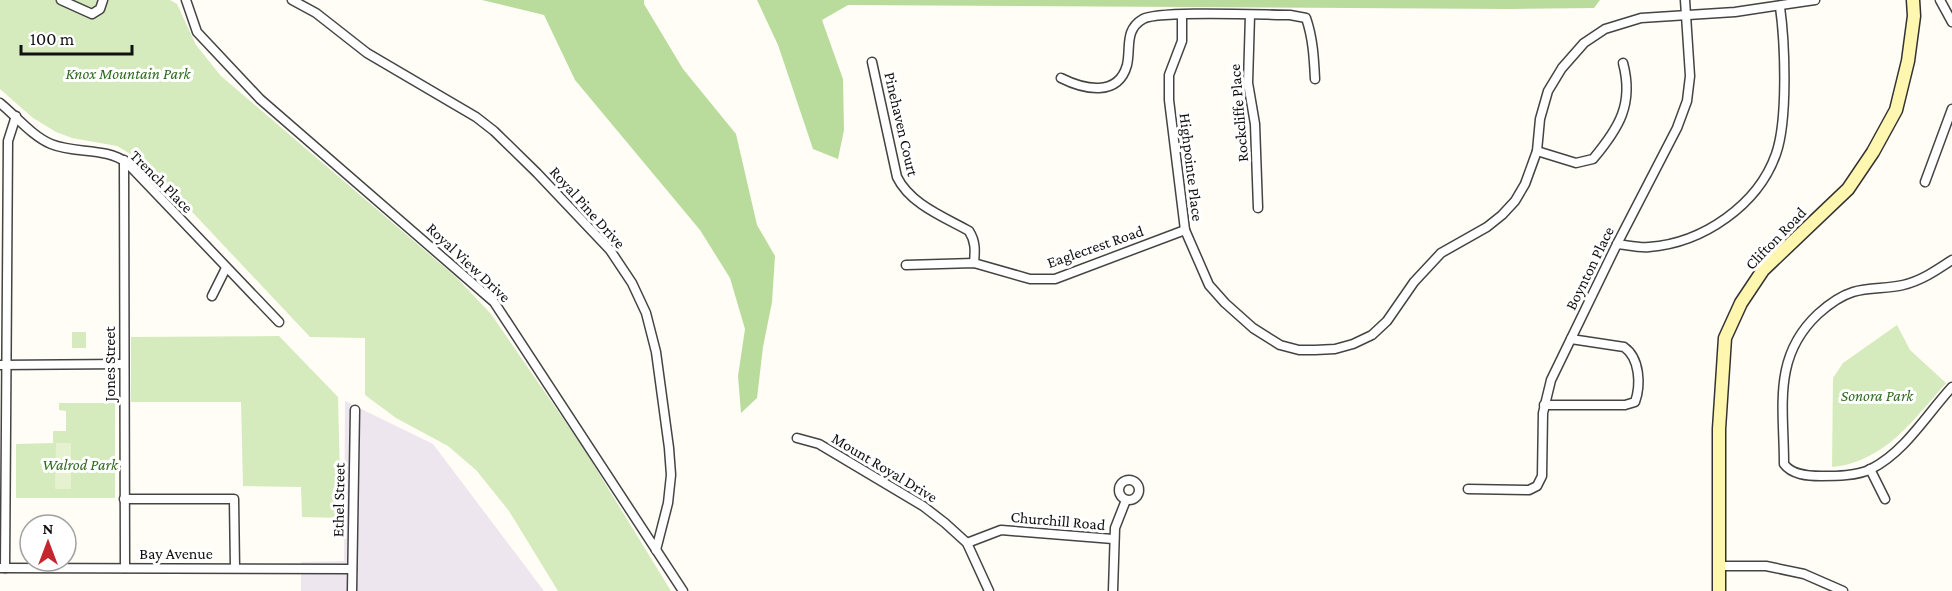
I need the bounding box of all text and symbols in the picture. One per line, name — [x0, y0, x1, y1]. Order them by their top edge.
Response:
scale bar — [21, 18, 132, 56]
text: 100 m — [30, 29, 75, 49]
street label: Rockcliffe Place — [1226, 63, 1251, 163]
park label: Knox Mountain Park — [65, 65, 192, 82]
street label: Pinehaven Court — [881, 70, 922, 179]
street label: Highpointe Place — [1175, 112, 1207, 222]
street label: Trench Place — [127, 147, 196, 216]
street label: Royal Pine Drive — [546, 163, 629, 252]
street label: Clifton Road — [1742, 203, 1810, 273]
street label: Royal View Drive — [423, 219, 514, 306]
street label: Eaglecrest Road — [1045, 222, 1147, 272]
street label: Boynton Place — [1562, 224, 1618, 313]
street label: Jones Street — [101, 326, 119, 404]
park label: Sonora Park — [1841, 387, 1914, 404]
street label: Mount Royal Drive — [828, 429, 940, 506]
park label: Walrod Park — [42, 456, 119, 473]
street label: Ethel Street — [329, 462, 348, 537]
street label: Churchill Road — [1010, 508, 1107, 533]
north arrow — [18, 513, 78, 573]
text: N — [43, 520, 54, 537]
street label: Bay Avenue — [139, 545, 213, 563]

